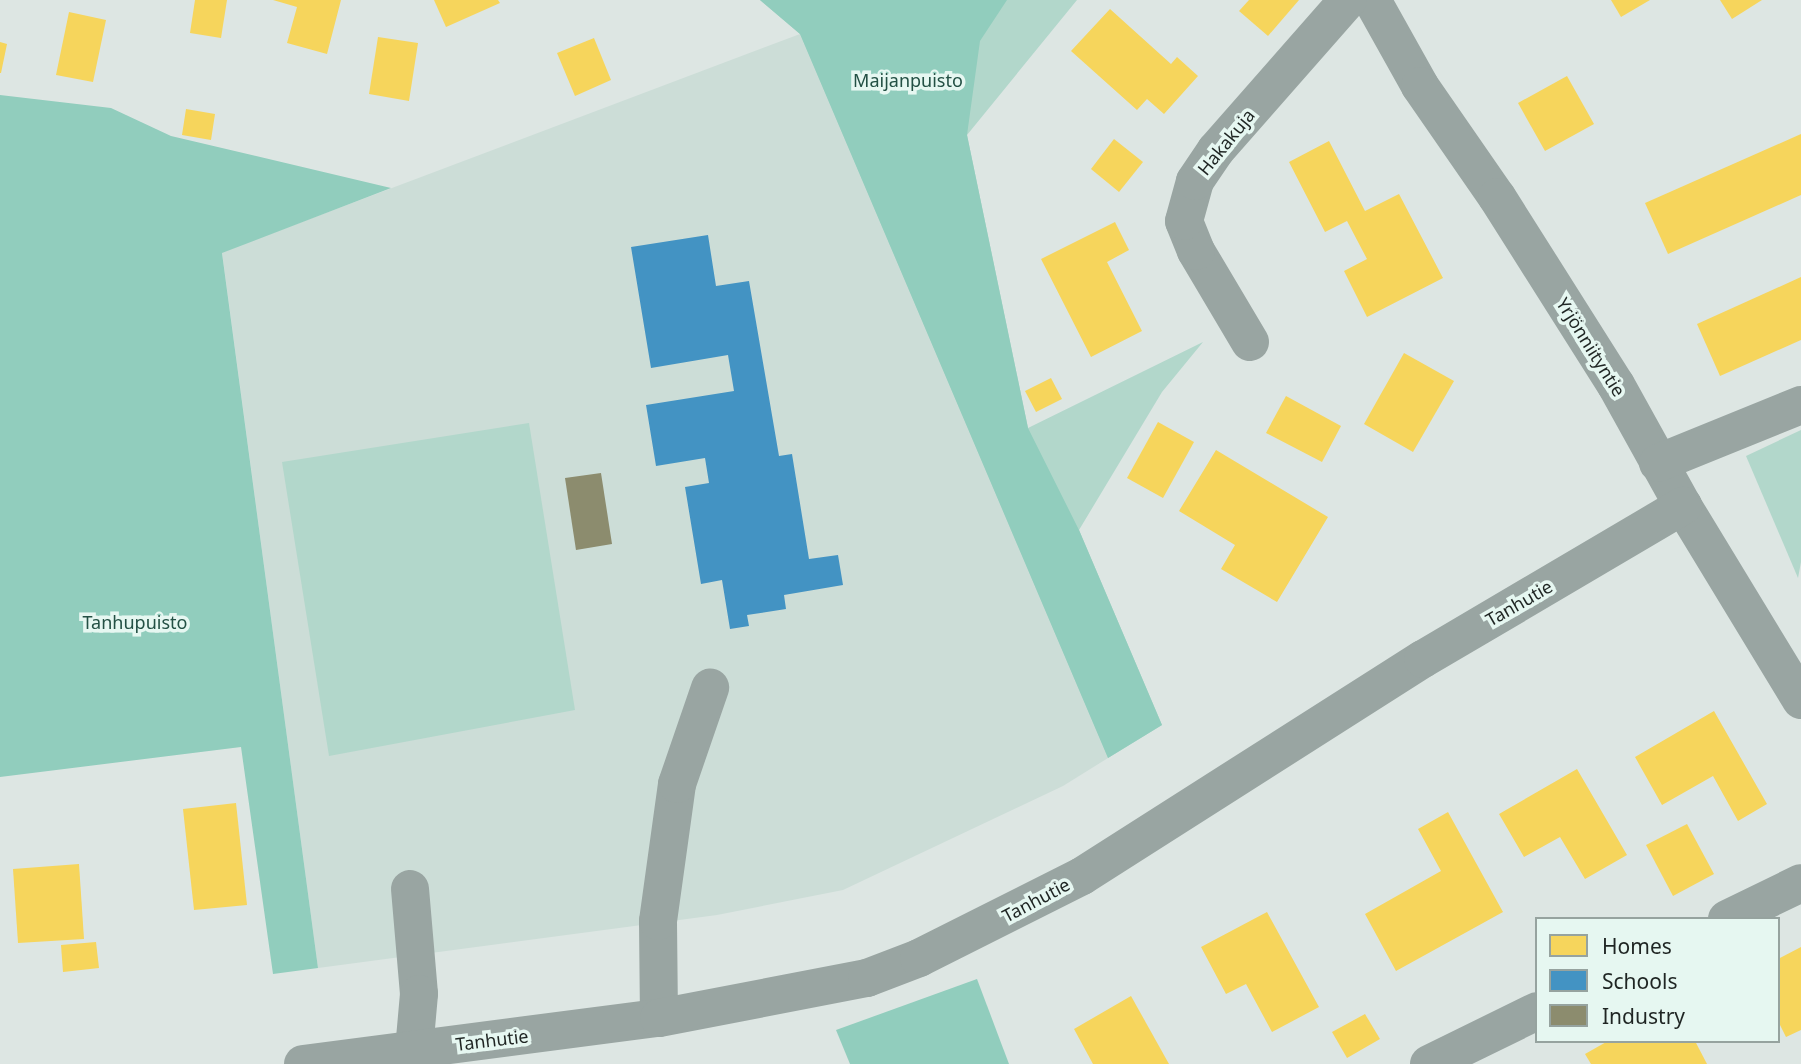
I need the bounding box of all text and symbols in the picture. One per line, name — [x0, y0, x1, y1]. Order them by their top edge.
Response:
park label: Maijanpuisto — [853, 69, 963, 91]
street label: Hakakuja — [1193, 105, 1259, 179]
street label: Yrjönniityntie — [1552, 294, 1630, 400]
street label: Tanhutie — [1482, 575, 1556, 631]
park label: Tanhupuisto — [83, 611, 187, 633]
street label: Tanhutie — [999, 873, 1073, 927]
legend — [1535, 917, 1780, 1043]
text: Homes — [1602, 932, 1672, 960]
text: Schools — [1602, 967, 1677, 995]
text: Industry — [1602, 1002, 1685, 1030]
street label: Tanhutie — [454, 1025, 530, 1055]

